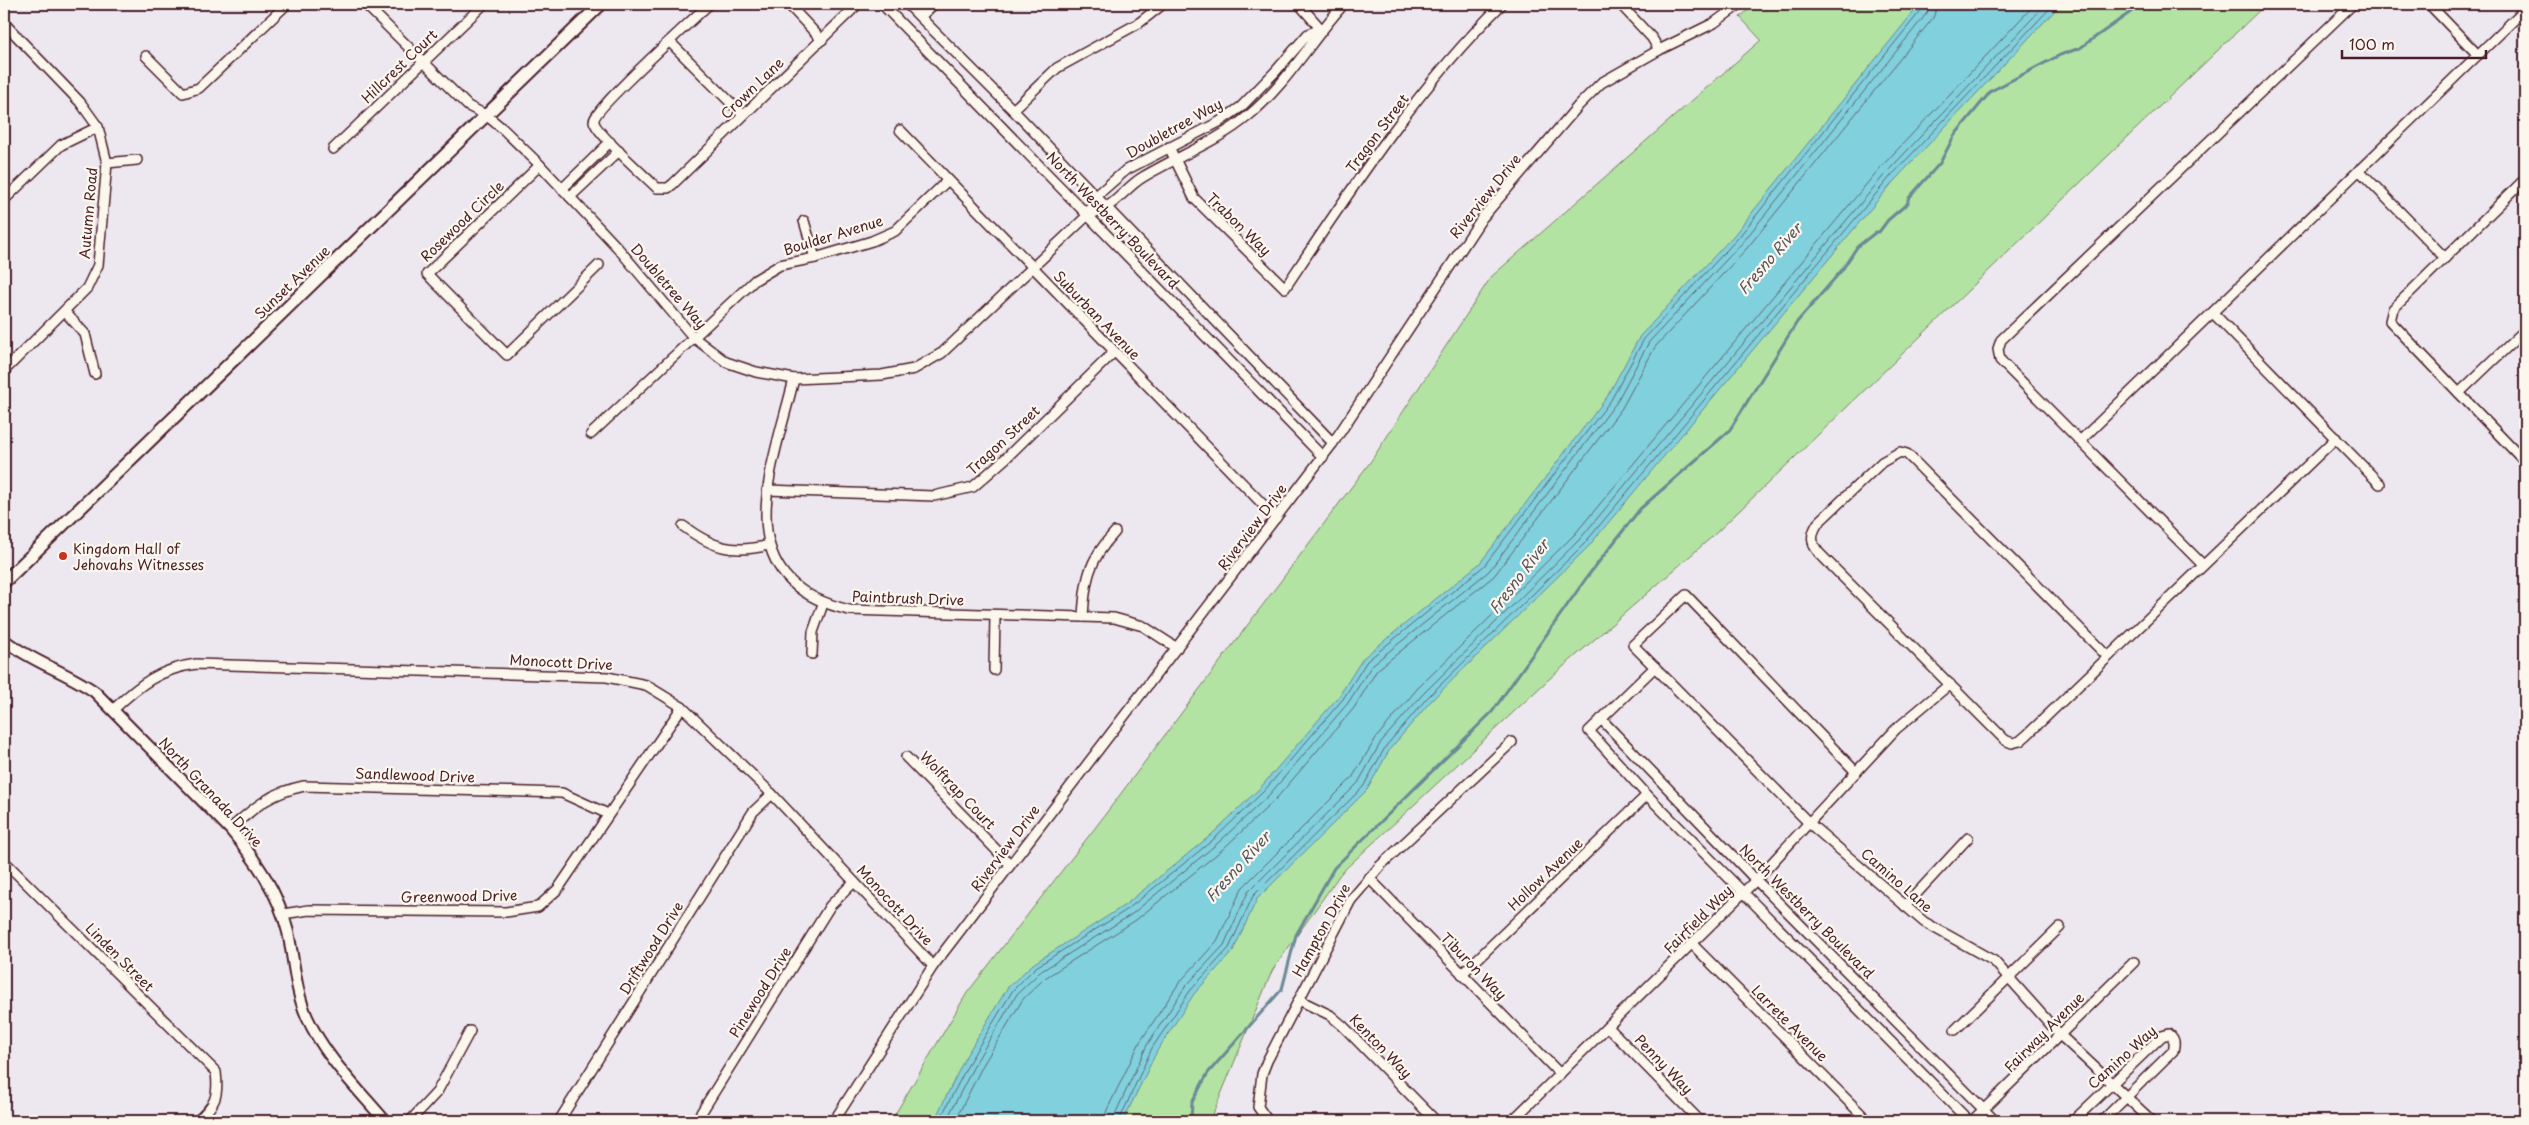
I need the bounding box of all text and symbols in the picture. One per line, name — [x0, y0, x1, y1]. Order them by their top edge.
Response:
street label: Hillcrest Court — [356, 24, 442, 108]
scale bar — [2342, 28, 2485, 60]
text: 100 m — [2349, 32, 2395, 55]
street label: Crown Lane — [716, 52, 788, 124]
street label: Tragon Street — [1340, 89, 1414, 177]
street label: Doubletree Way — [1122, 93, 1226, 163]
street label: North Westberry Boulevard — [1042, 147, 1184, 293]
street label: Riverview Drive — [1444, 149, 1526, 243]
street label: Autumn Road — [74, 166, 102, 260]
street label: Rosewood Circle — [415, 175, 509, 266]
street label: Trabon Way — [1202, 188, 1276, 260]
street label: Boulder Avenue — [780, 210, 886, 260]
water label: Fresno River — [1731, 216, 1808, 299]
street label: Doubletree Way — [626, 239, 712, 333]
street label: Sunset Avenue — [249, 240, 335, 324]
street label: Suburban Avenue — [1049, 266, 1145, 365]
street label: Tragon Street — [962, 400, 1045, 480]
street label: Riverview Drive — [1212, 479, 1292, 575]
water label: Fresno River — [1482, 532, 1555, 618]
place label: Kingdom Hall of Jehovahs Witnesses — [73, 538, 204, 575]
marker: Kingdom Hall of Jehovahs Witnesses — [57, 550, 69, 562]
street label: Paintbrush Drive — [852, 586, 964, 610]
street label: Monocott Drive — [509, 649, 613, 675]
street label: North Granada Drive — [154, 732, 268, 852]
street label: Wolftrap Court — [915, 746, 1001, 834]
street label: Sandlewood Drive — [355, 762, 475, 788]
street label: Riverview Drive — [965, 800, 1045, 896]
water label: Fresno River — [1199, 824, 1276, 906]
street label: Hollow Avenue — [1503, 832, 1587, 915]
street label: North Westberry Boulevard — [1735, 839, 1879, 983]
street label: Camino Lane — [1856, 843, 1938, 917]
street label: Monocott Drive — [852, 860, 938, 950]
street label: Hampton Drive — [1287, 880, 1355, 980]
street label: Fairfield Way — [1659, 880, 1737, 958]
street label: Greenwood Drive — [400, 884, 518, 908]
street label: Driftwood Drive — [614, 897, 688, 999]
street label: Linden Street — [81, 918, 159, 996]
street label: Tiburon Way — [1436, 927, 1512, 1005]
street label: Pinewood Drive — [724, 943, 796, 1041]
street label: Larrete Avenue — [1747, 980, 1833, 1066]
street label: Fairway Avenue — [1999, 987, 2089, 1077]
street label: Kenton Way — [1345, 1009, 1417, 1083]
street label: Camino Way — [2083, 1020, 2161, 1094]
street label: Penny Way — [1630, 1029, 1698, 1099]

